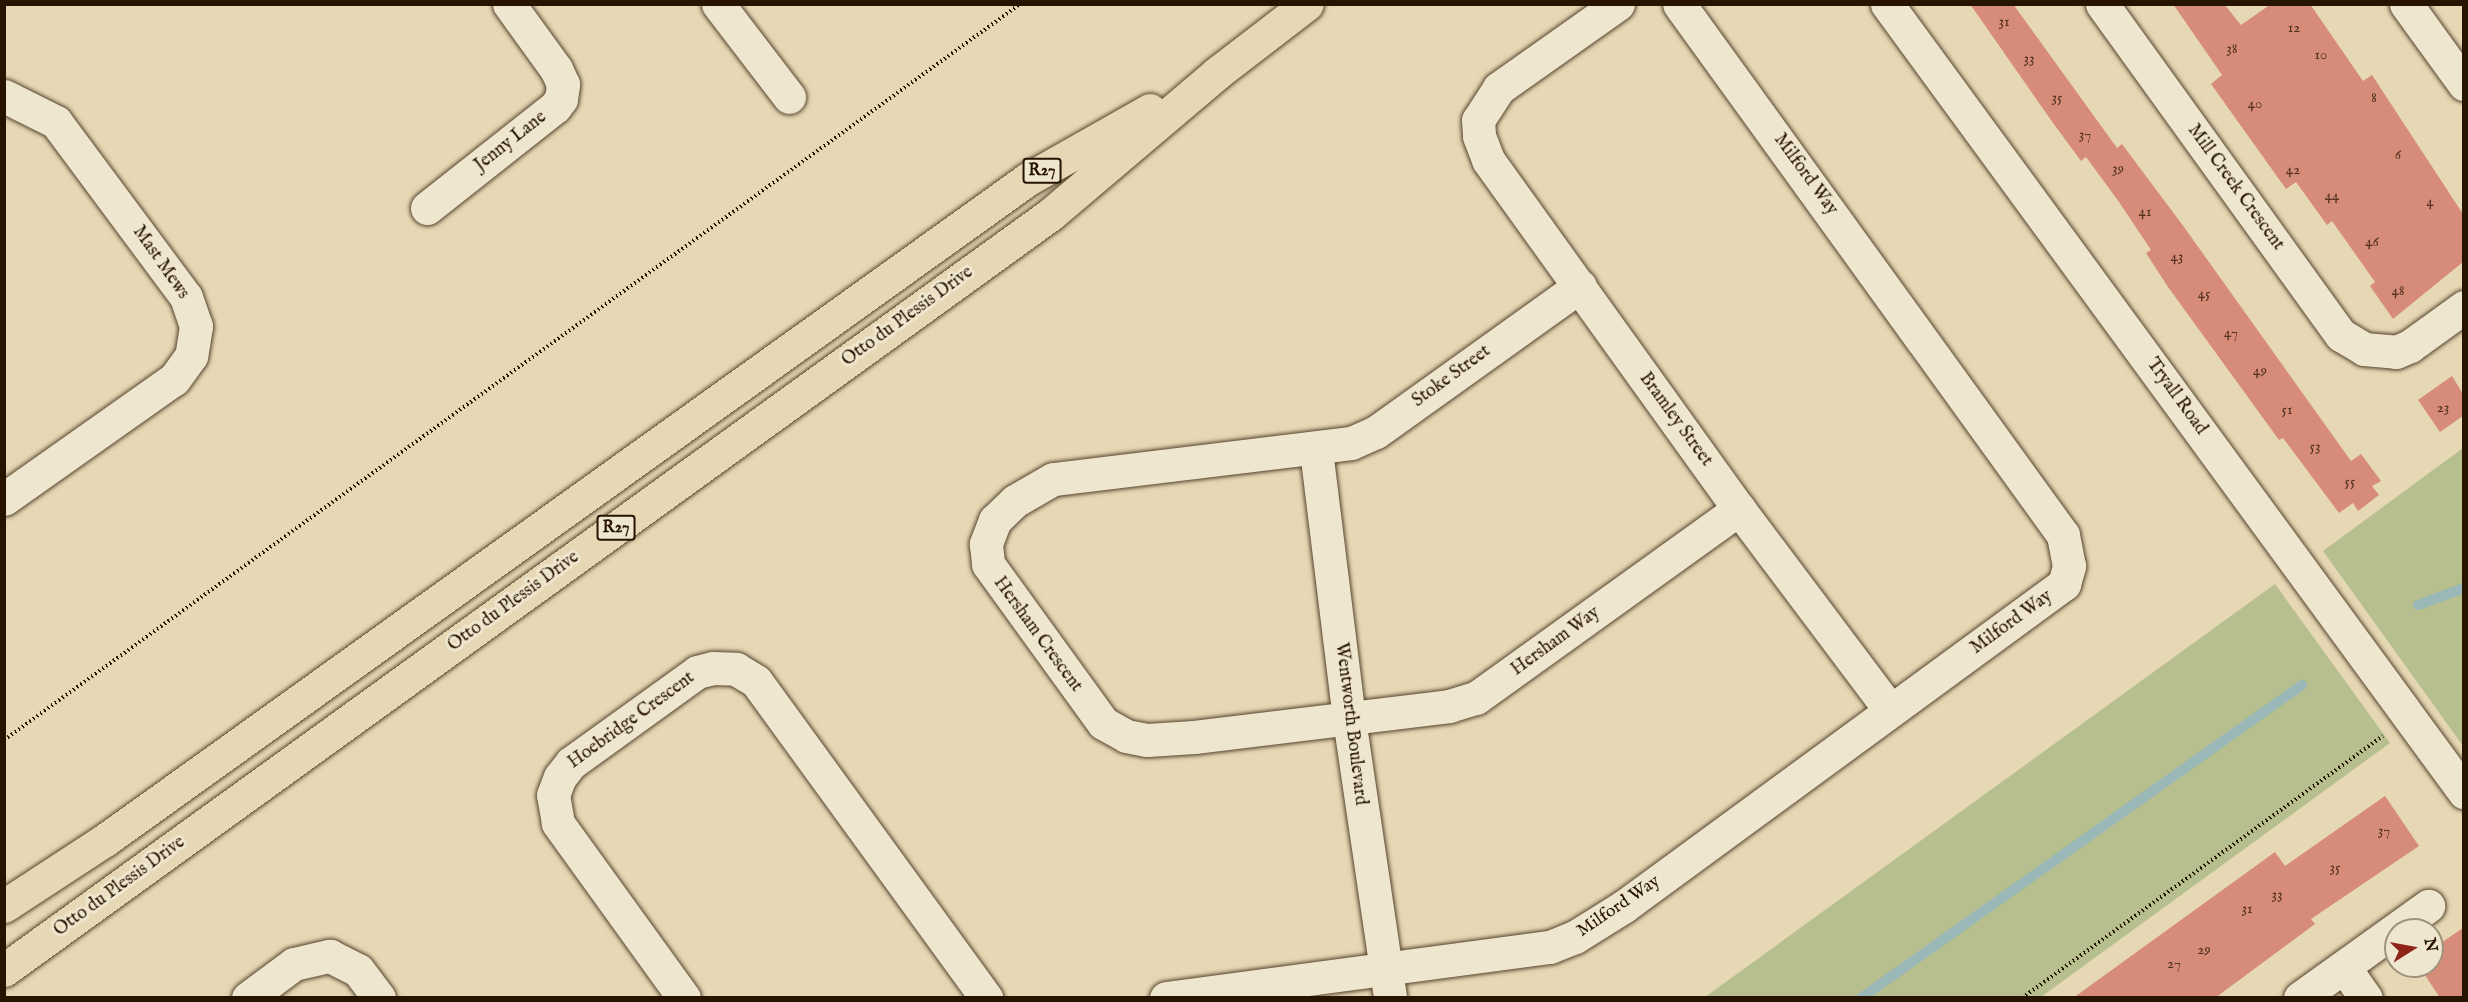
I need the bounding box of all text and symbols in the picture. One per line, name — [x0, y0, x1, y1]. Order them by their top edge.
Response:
house number: 31 — [1998, 13, 2010, 31]
house number: 12 — [2288, 19, 2300, 37]
house number: 38 — [2226, 40, 2238, 58]
house number: 10 — [2315, 46, 2327, 64]
house number: 33 — [2023, 50, 2035, 68]
house number: 35 — [2051, 89, 2063, 107]
house number: 8 — [2371, 89, 2377, 107]
house number: 40 — [2248, 95, 2262, 113]
street label: Jenny Lane — [471, 107, 551, 177]
street label: Mill Creek Crescent — [2182, 121, 2288, 255]
house number: 37 — [2079, 126, 2091, 144]
street label: Milford Way — [1768, 130, 1842, 220]
house number: 6 — [2395, 146, 2401, 164]
road number: R27 — [1022, 158, 1062, 184]
house number: 39 — [2112, 160, 2124, 178]
house number: 42 — [2286, 161, 2300, 179]
house number: 44 — [2325, 187, 2339, 205]
house number: 4 — [2426, 193, 2434, 211]
house number: 41 — [2139, 203, 2151, 221]
street label: Mast Mews — [127, 222, 193, 304]
house number: 46 — [2365, 233, 2379, 251]
house number: 43 — [2171, 248, 2183, 266]
street label: Otto du Plessis Drive — [838, 262, 978, 372]
house number: 48 — [2391, 282, 2405, 300]
house number: 45 — [2198, 285, 2210, 303]
house number: 47 — [2224, 324, 2238, 342]
street label: Stoke Street — [1409, 341, 1495, 413]
street label: Tryall Road — [2141, 355, 2211, 439]
house number: 49 — [2253, 362, 2267, 380]
street label: Bramley Street — [1634, 369, 1716, 471]
house number: 23 — [2437, 399, 2449, 417]
house number: 51 — [2281, 401, 2293, 419]
house number: 53 — [2309, 438, 2321, 456]
house number: 55 — [2345, 473, 2355, 491]
road number: R27 — [596, 515, 636, 541]
street label: Otto du Plessis Drive — [444, 547, 584, 657]
street label: Hersham Crescent — [988, 573, 1086, 697]
street label: Milford Way — [1967, 586, 2057, 660]
street label: Hersham Way — [1508, 603, 1604, 681]
street label: Wentworth Boulevard — [1329, 641, 1371, 807]
street label: Hoebridge Crescent — [564, 668, 700, 774]
house number: 37 — [2378, 822, 2390, 840]
street label: Otto du Plessis Drive — [50, 832, 190, 942]
house number: 35 — [2329, 859, 2341, 877]
street label: Milford Way — [1573, 871, 1665, 943]
house number: 33 — [2271, 886, 2283, 904]
house number: 31 — [2241, 900, 2253, 918]
north arrow — [2384, 918, 2444, 978]
text: N — [2419, 936, 2441, 954]
house number: 29 — [2197, 941, 2211, 959]
house number: 27 — [2167, 955, 2181, 973]

